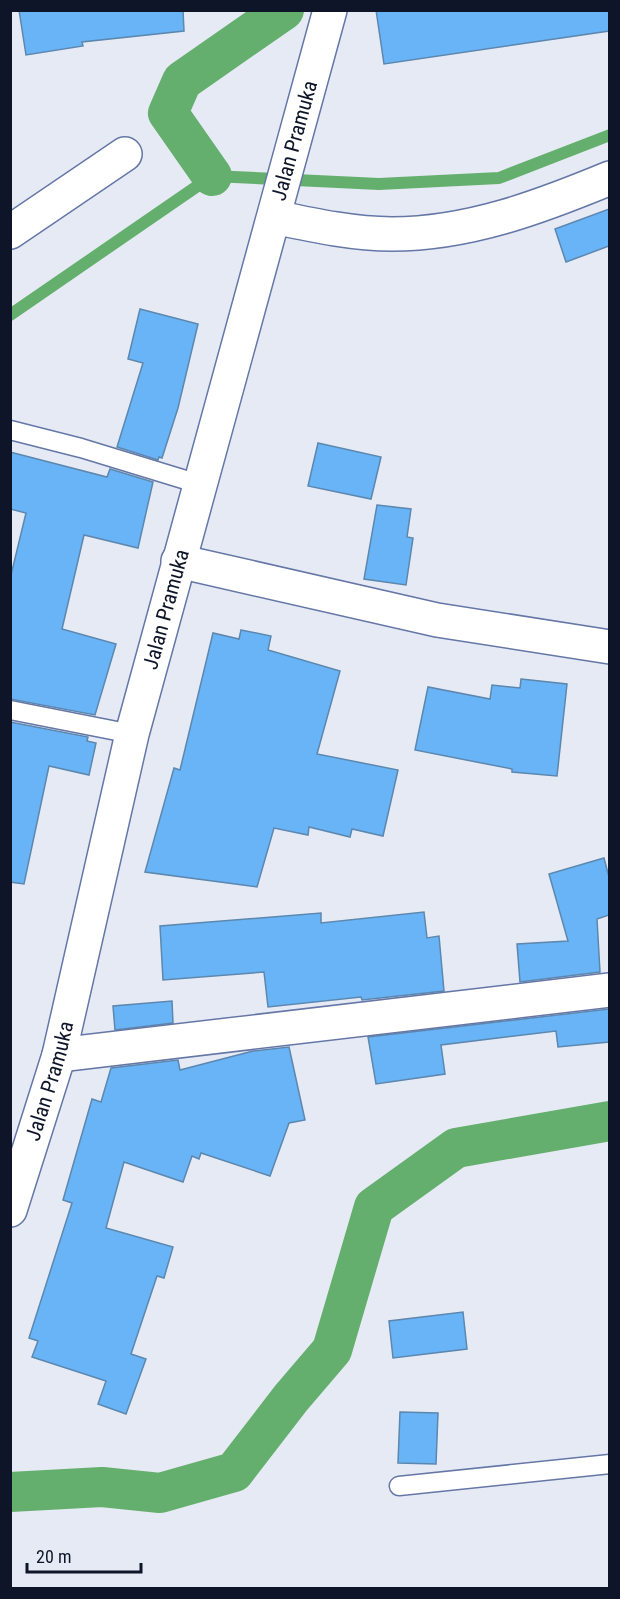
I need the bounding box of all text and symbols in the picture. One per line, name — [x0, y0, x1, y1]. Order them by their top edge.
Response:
street label: Jalan Pramuka — [266, 78, 322, 203]
street label: Jalan Pramuka — [138, 547, 194, 672]
street label: Jalan Pramuka — [21, 1019, 78, 1144]
scale bar — [27, 1536, 141, 1574]
text: 20 m — [36, 1546, 71, 1567]

